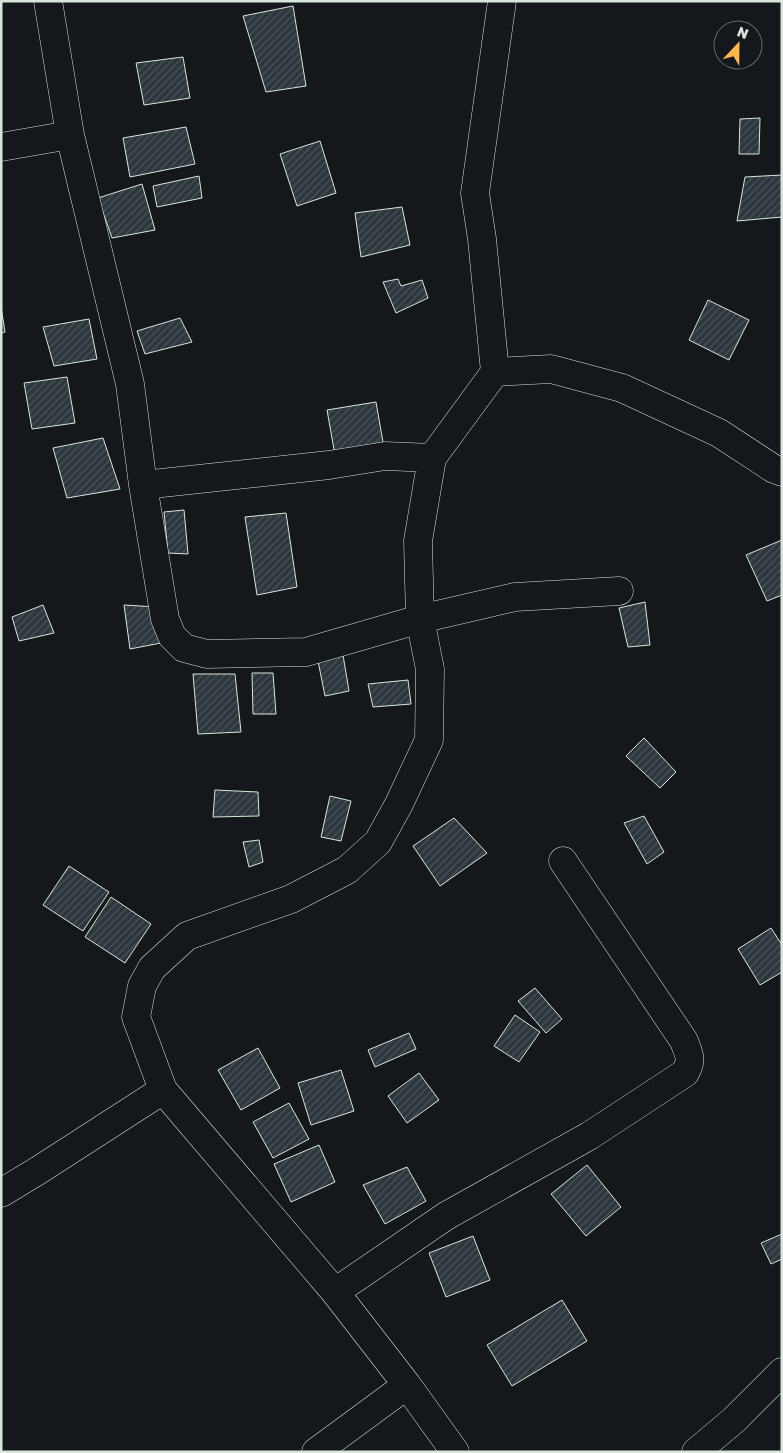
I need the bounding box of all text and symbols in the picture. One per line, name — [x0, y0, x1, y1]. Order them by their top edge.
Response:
north arrow — [713, 20, 763, 70]
text: N — [735, 23, 751, 42]

